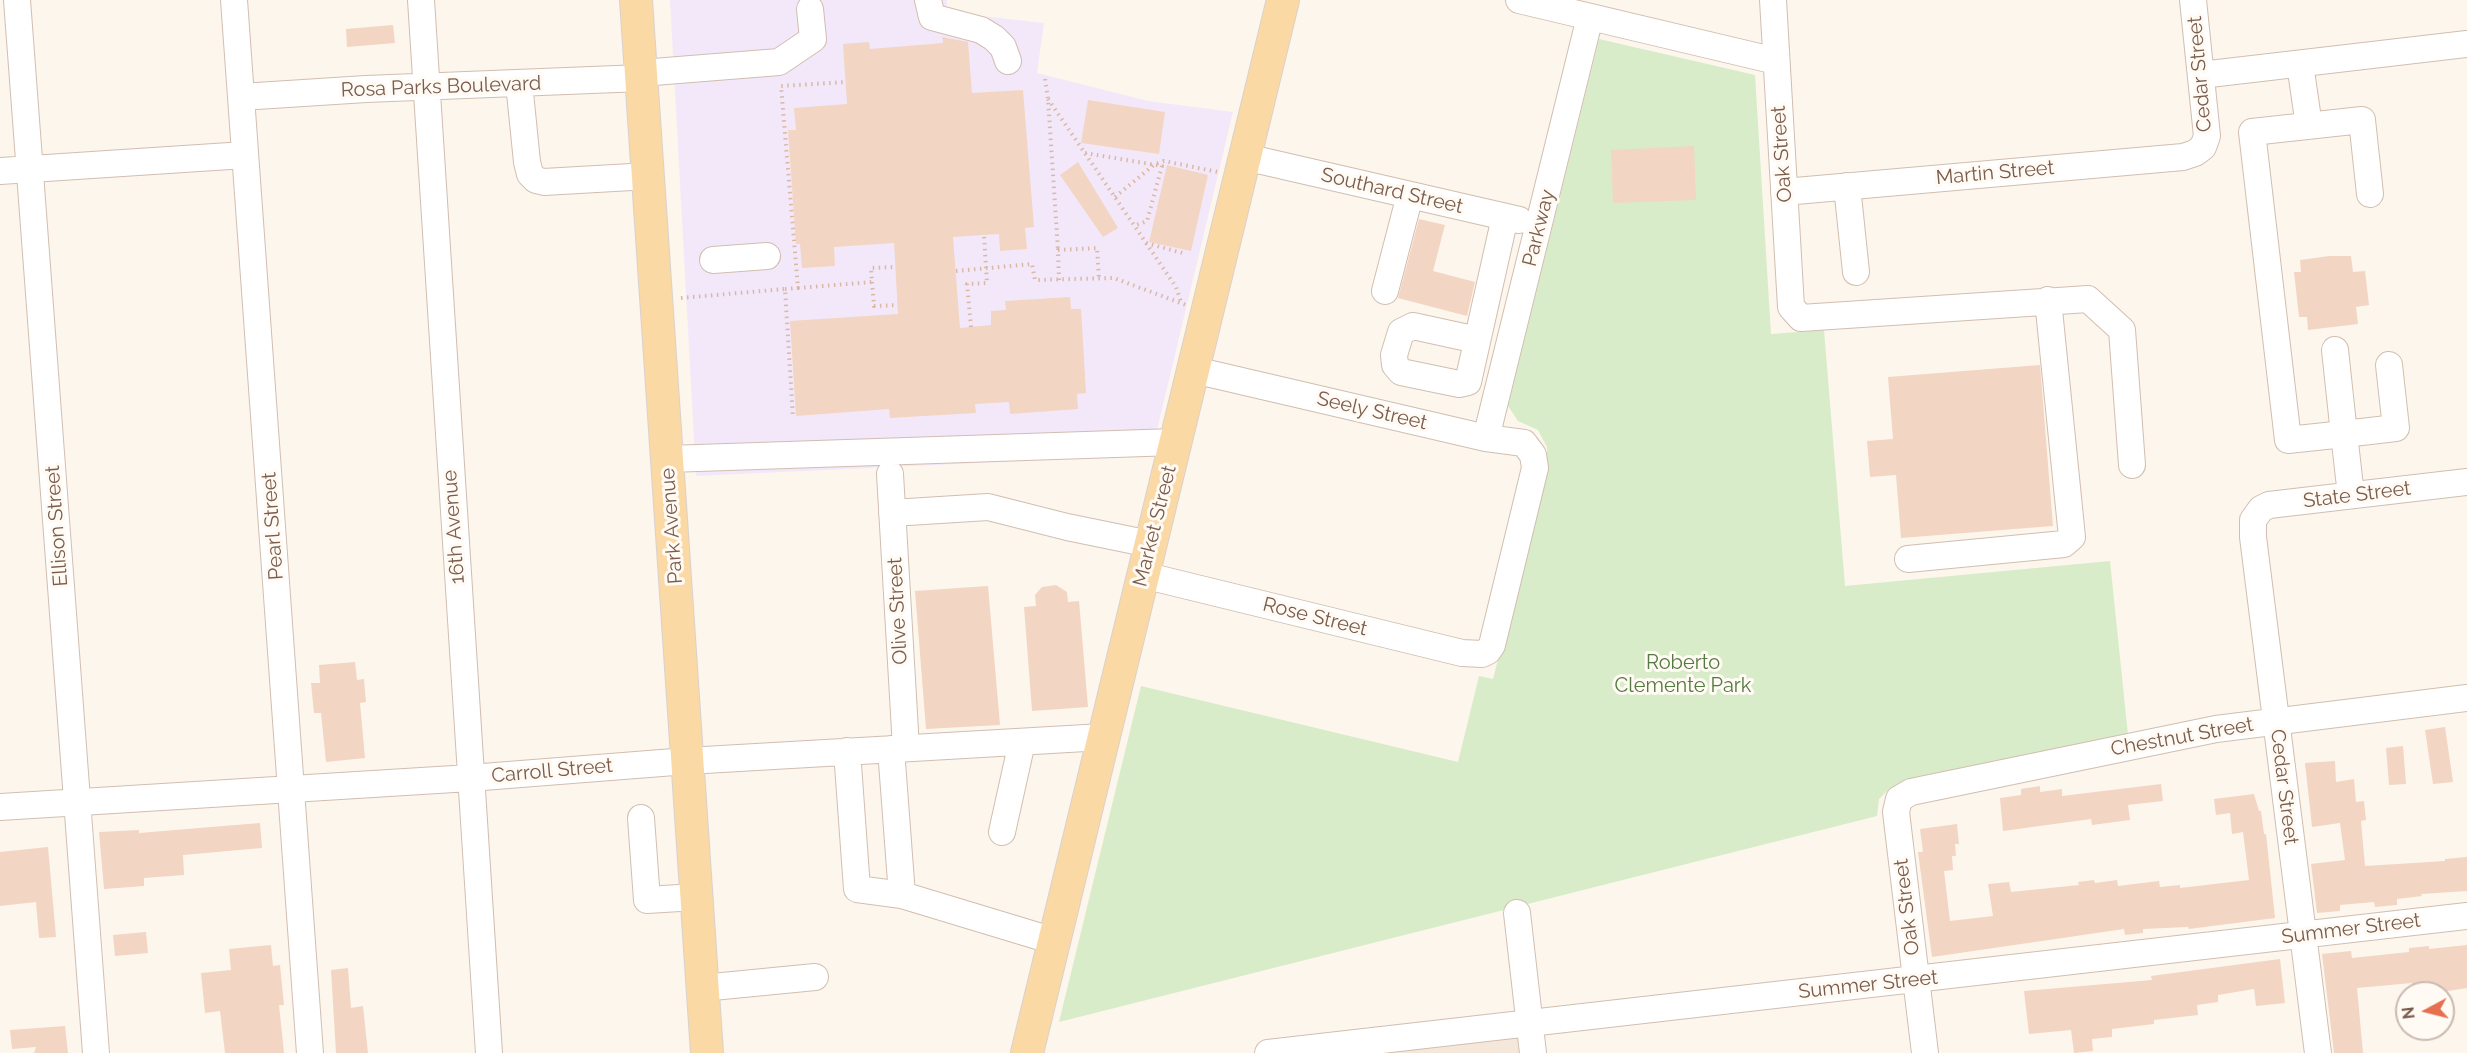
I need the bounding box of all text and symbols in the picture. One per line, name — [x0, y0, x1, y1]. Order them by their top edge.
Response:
street label: Cedar Street — [2183, 15, 2217, 133]
street label: Rosa Parks Boulevard — [340, 72, 542, 102]
street label: Oak Street — [1767, 105, 1797, 203]
street label: Martin Street — [1935, 156, 2055, 190]
street label: Southard Street — [1319, 163, 1465, 219]
street label: Parkway — [1518, 187, 1560, 269]
street label: Seely Street — [1315, 387, 1429, 435]
street label: Market Street — [1128, 463, 1182, 589]
street label: Ellison Street — [41, 465, 73, 587]
street label: Park Avenue — [656, 467, 688, 585]
street label: 16th Avenue — [438, 469, 470, 585]
street label: Pearl Street — [257, 471, 289, 581]
street label: State Street — [2302, 476, 2412, 514]
street label: Olive Street — [883, 557, 913, 665]
street label: Rose Street — [1260, 592, 1370, 642]
park label: Roberto Clemente Park — [1615, 651, 1751, 698]
street label: Chestnut Street — [2109, 713, 2255, 761]
street label: Cedar Street — [2265, 728, 2303, 846]
street label: Carroll Street — [490, 754, 614, 788]
street label: Oak Street — [1889, 857, 1925, 957]
street label: Summer Street — [2280, 909, 2422, 949]
street label: Summer Street — [1797, 966, 1939, 1004]
north arrow — [2395, 981, 2455, 1041]
text: N — [2398, 1006, 2419, 1020]

